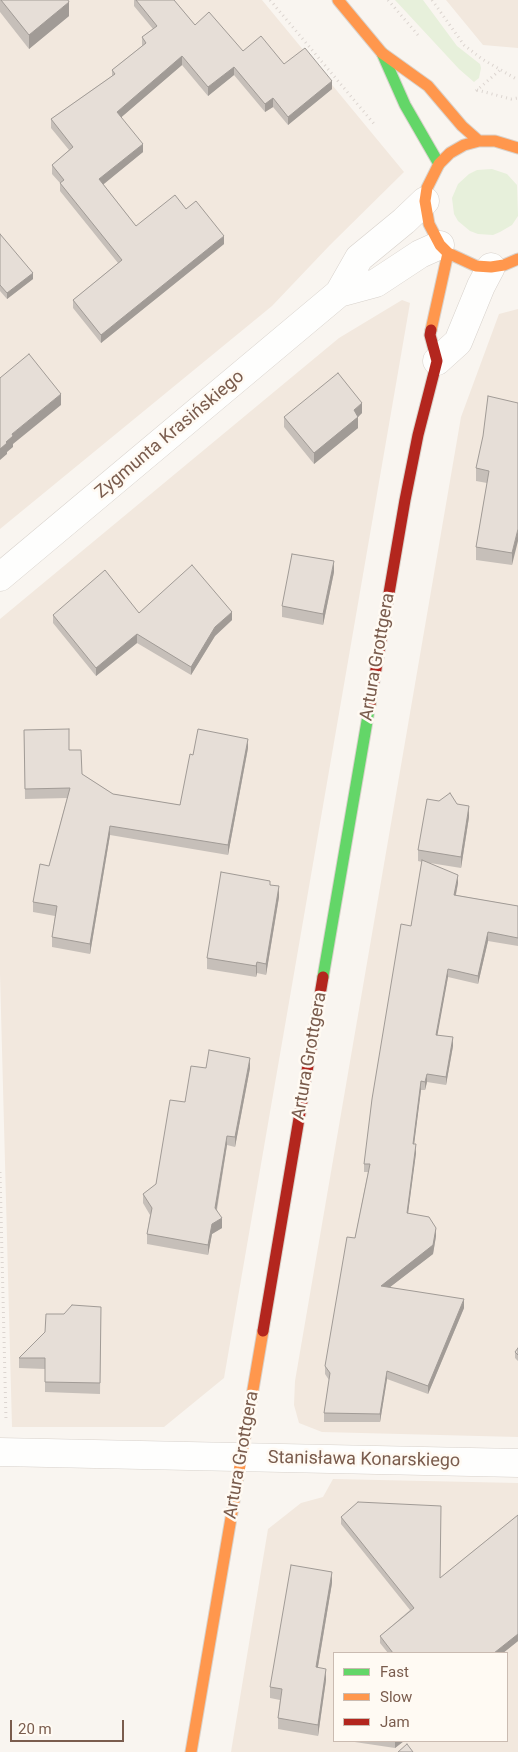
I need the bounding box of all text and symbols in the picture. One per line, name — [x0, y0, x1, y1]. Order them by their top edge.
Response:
street label: Zygmunta Krasińskiego — [91, 366, 249, 504]
street label: Artura Grottgera — [356, 591, 400, 723]
street label: Artura Grottgera — [288, 990, 332, 1122]
street label: Artura Grottgera — [220, 1389, 264, 1521]
street label: Stanisława Konarskiego — [268, 1448, 460, 1472]
legend — [333, 1652, 508, 1742]
text: Fast — [380, 1663, 409, 1681]
text: Slow — [380, 1688, 412, 1706]
scale bar — [12, 1710, 126, 1742]
text: Jam — [380, 1713, 410, 1731]
text: 20 m — [18, 1720, 52, 1738]

